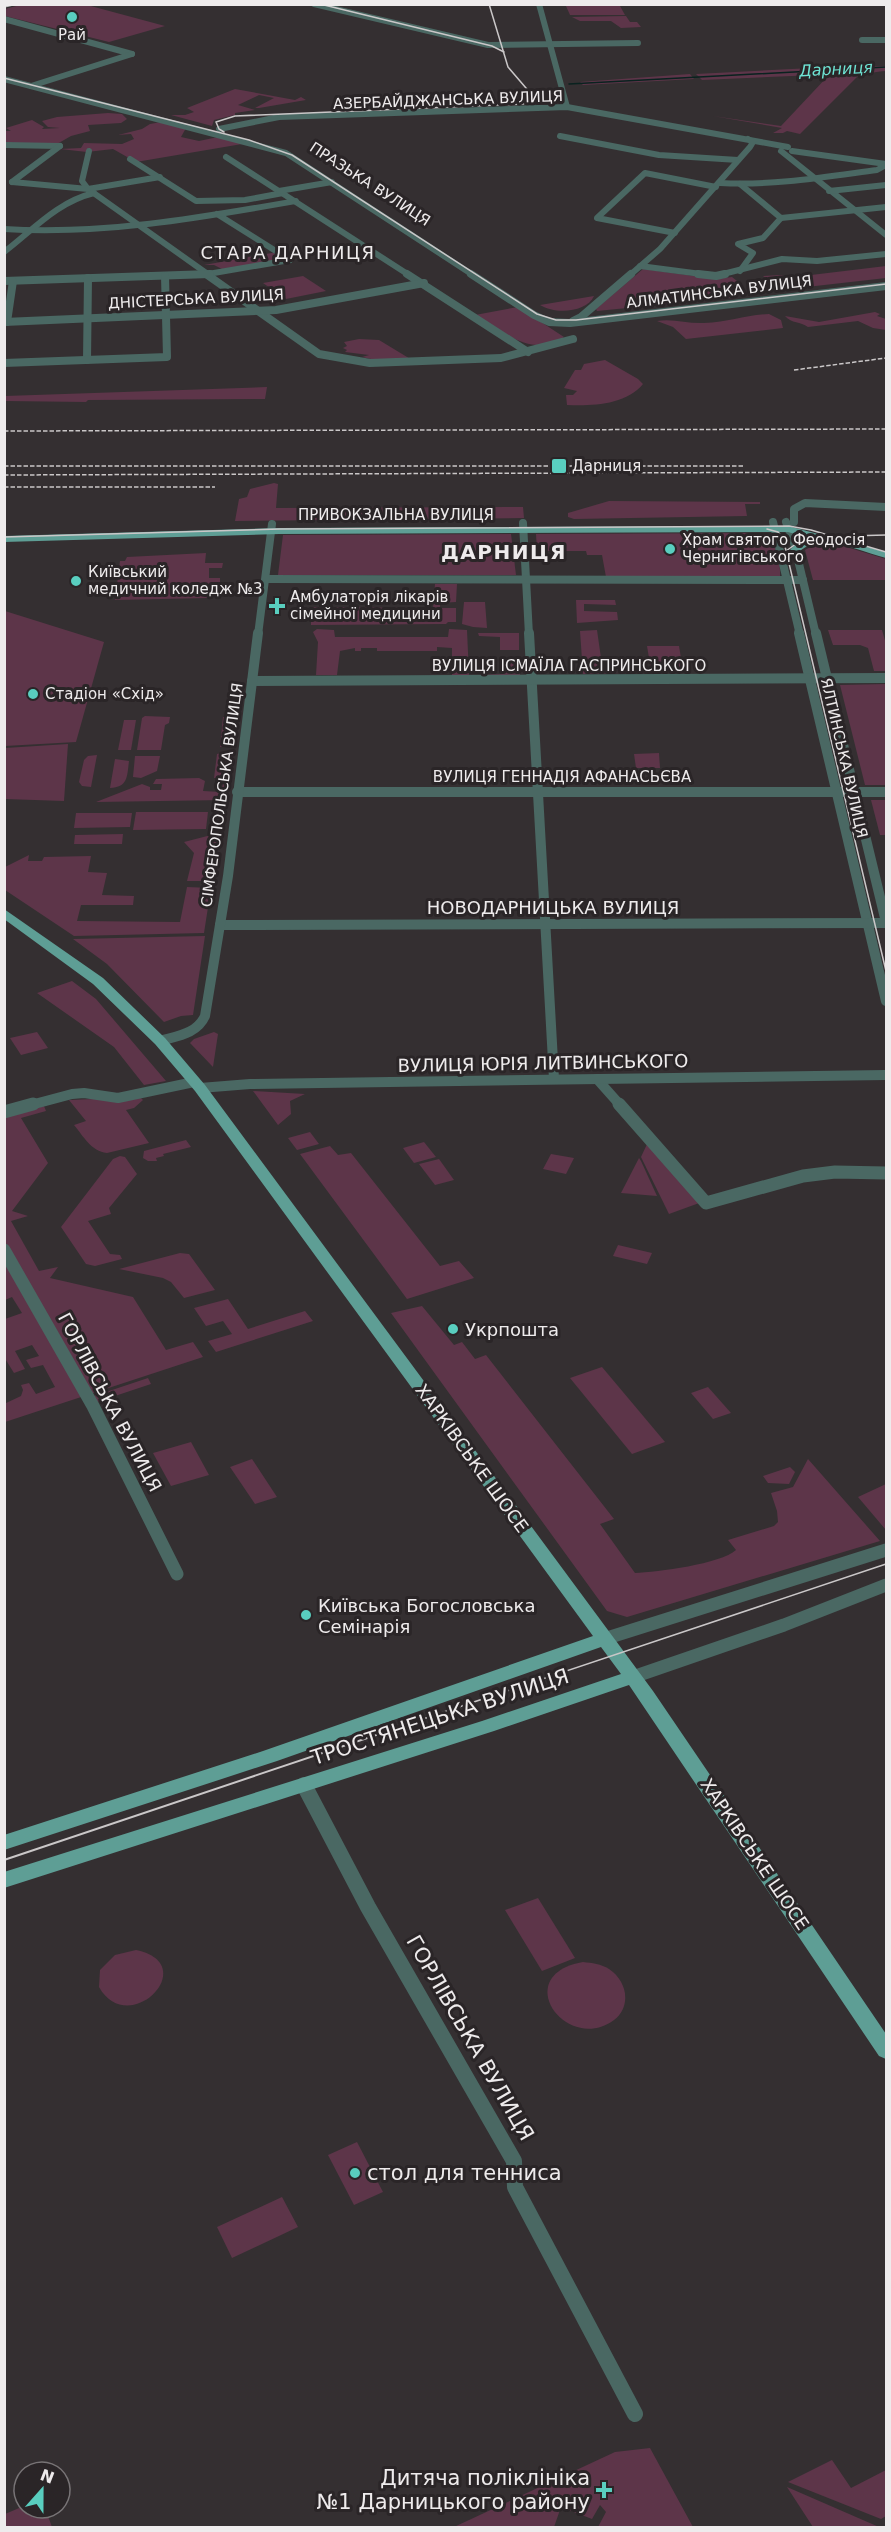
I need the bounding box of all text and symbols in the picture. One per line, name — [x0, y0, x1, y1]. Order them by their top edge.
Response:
marker: Рай — [65, 10, 79, 24]
place label: Рай — [58, 26, 86, 44]
water label: Дарниця — [798, 58, 874, 80]
street label: АЗЕРБАЙДЖАНСЬКА ВУЛИЦЯ — [333, 86, 563, 113]
street label: ПРАЗЬКА ВУЛИЦЯ — [306, 138, 434, 230]
district label: СТАРА ДАРНИЦЯ — [201, 242, 375, 263]
street label: АЛМАТИНСЬКА ВУЛИЦЯ — [625, 272, 813, 312]
street label: ДНІСТЕРСЬКА ВУЛИЦЯ — [108, 285, 284, 313]
marker: Дарниця — [550, 457, 568, 475]
place label: Дарниця — [572, 457, 641, 475]
street label: ПРИВОКЗАЛЬНА ВУЛИЦЯ — [298, 506, 494, 524]
place label: Храм святого Феодосія Чернигівського — [682, 531, 865, 566]
district label: ДАРНИЦЯ — [441, 540, 567, 564]
marker: Храм святого Феодосія Чернигівського — [663, 542, 677, 556]
place label: Київський медичний коледж №3 — [88, 563, 262, 598]
marker: Київський медичний коледж №3 — [69, 574, 83, 588]
place label: Амбулаторія лікарів сімейної медицини — [290, 588, 448, 623]
marker: Амбулаторія лікарів сімейної медицини — [268, 597, 286, 615]
street label: ВУЛИЦЯ ІСМАЇЛА ГАСПРИНСЬКОГО — [432, 656, 706, 675]
street label: ЯЛТИНСЬКА ВУЛИЦЯ — [817, 676, 871, 840]
street label: СІМФЕРОПОЛЬСЬКА ВУЛИЦЯ — [197, 682, 247, 908]
place label: Стадіон «Схід» — [45, 685, 164, 703]
marker: Стадіон «Схід» — [26, 687, 40, 701]
street label: ВУЛИЦЯ ГЕННАДІЯ АФАНАСЬЄВА — [433, 768, 692, 786]
street label: НОВОДАРНИЦЬКА ВУЛИЦЯ — [427, 897, 679, 918]
street label: ВУЛИЦЯ ЮРІЯ ЛИТВИНСЬКОГО — [397, 1050, 689, 1076]
street label: ГОРЛІВСЬКА ВУЛИЦЯ — [54, 1309, 166, 1495]
place label: Укрпошта — [465, 1319, 559, 1340]
marker: Укрпошта — [446, 1322, 460, 1336]
street label: ХАРКІВСЬКЕ ШОСЕ — [411, 1380, 533, 1536]
place label: Київська Богословська Семінарія — [318, 1595, 535, 1637]
marker: Київська Богословська Семінарія — [299, 1608, 313, 1622]
street label: ТРОСТЯНЕЦЬКА ВУЛИЦЯ — [307, 1664, 572, 1770]
street label: ХАРКІВСЬКЕ ШОСЕ — [697, 1774, 813, 1934]
street label: ГОРЛІВСЬКА ВУЛИЦЯ — [401, 1931, 539, 2145]
place label: стол для тенниса — [367, 2161, 562, 2185]
marker: стол для тенниса — [348, 2166, 362, 2180]
north arrow — [12, 2460, 72, 2520]
text: N — [38, 2465, 57, 2488]
place label: Дитяча поліклініка №1 Дарницького району — [317, 2466, 590, 2514]
marker: Дитяча поліклініка №1 Дарницького району — [595, 2481, 613, 2499]

